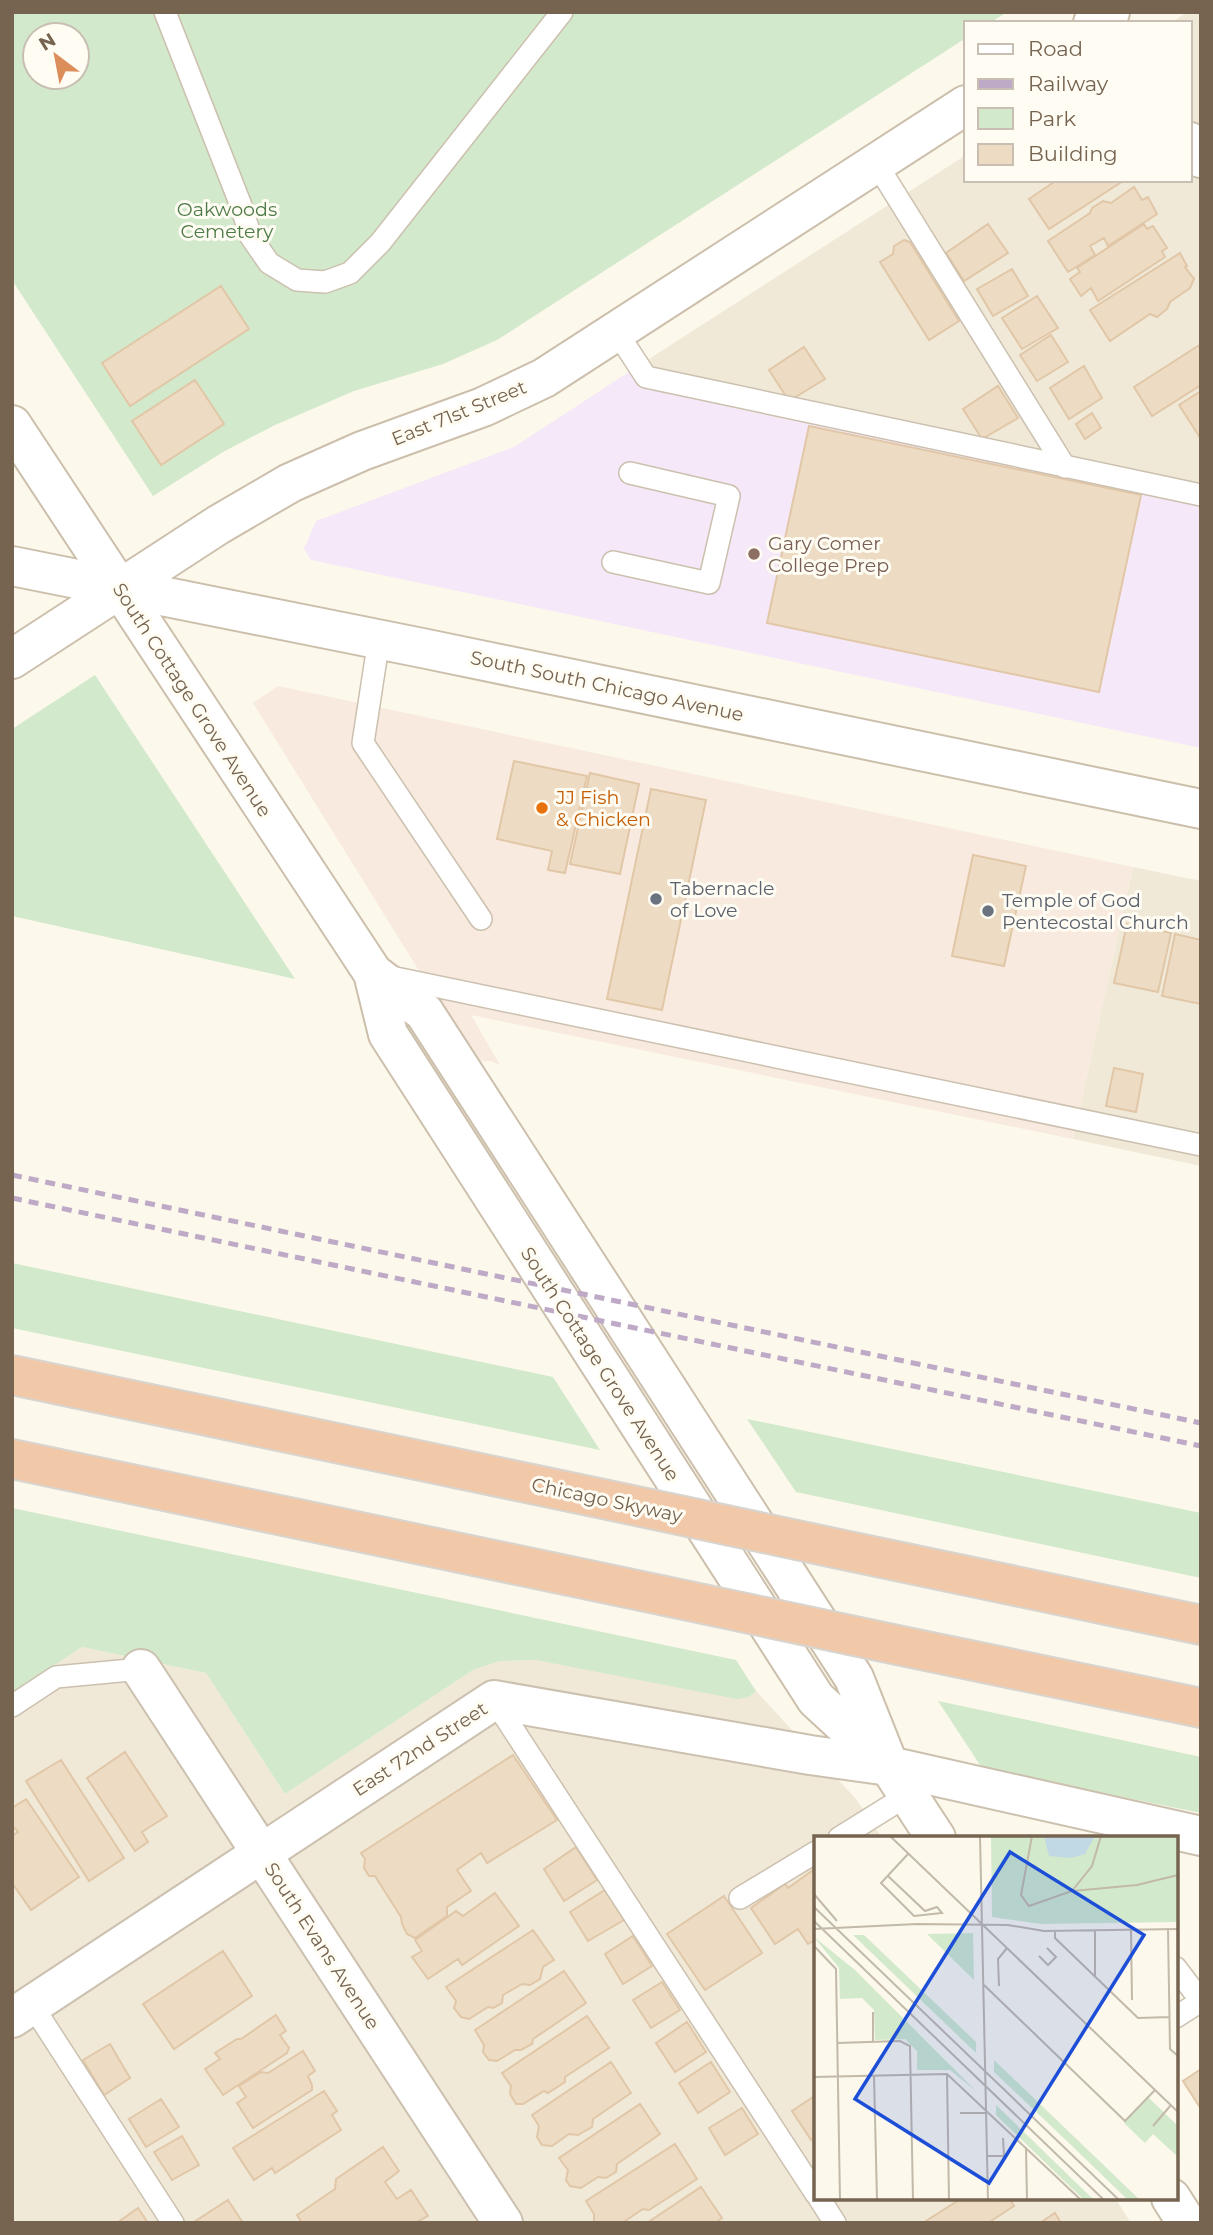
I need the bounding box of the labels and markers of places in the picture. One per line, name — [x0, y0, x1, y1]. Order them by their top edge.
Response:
place label: Gary Comer College Prep — [768, 532, 889, 577]
marker: Gary Comer College Prep — [746, 546, 762, 562]
place label: JJ Fish & Chicken — [555, 786, 651, 831]
marker: JJ Fish & Chicken — [534, 800, 550, 816]
place label: Tabernacle of Love — [670, 877, 775, 922]
place label: Temple of God Pentecostal Church — [1002, 889, 1189, 934]
marker: Tabernacle of Love — [648, 891, 664, 907]
marker: Temple of God Pentecostal Church — [980, 903, 996, 919]

